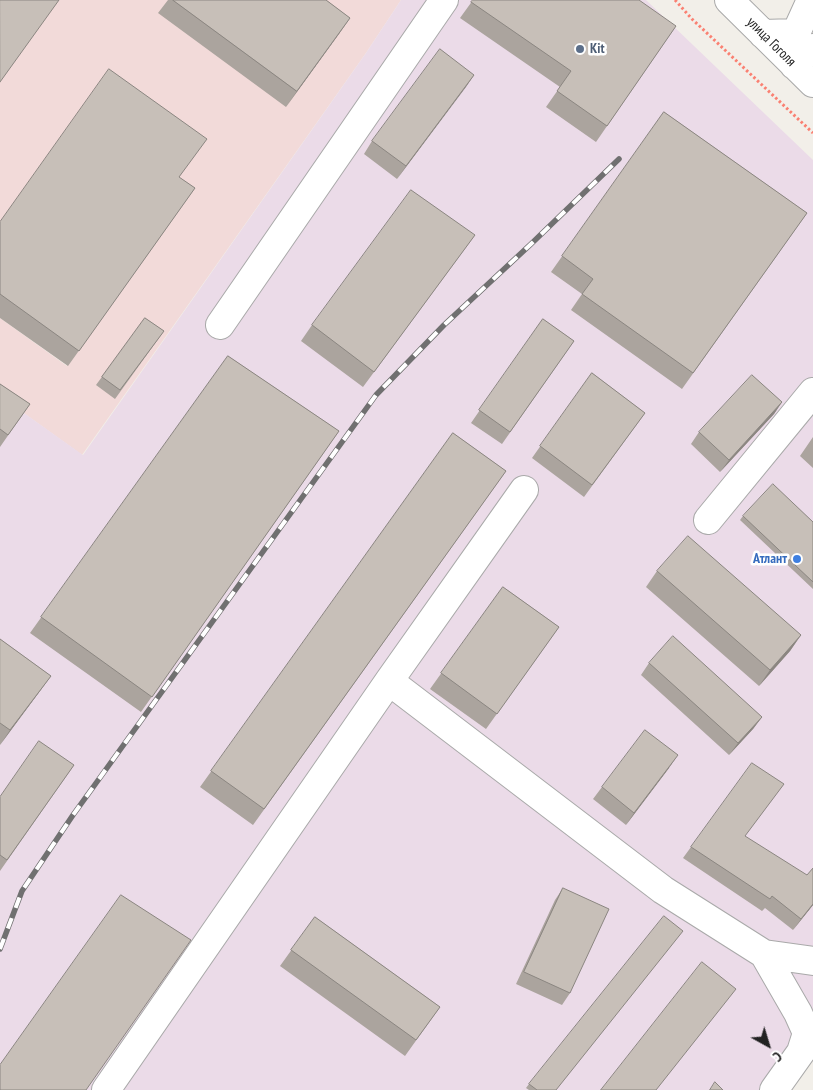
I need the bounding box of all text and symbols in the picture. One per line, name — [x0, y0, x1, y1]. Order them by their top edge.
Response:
street label: улица Гоголя — [743, 14, 799, 70]
place label: Kit — [590, 41, 604, 57]
marker: Kit — [574, 43, 586, 55]
place label: Атлант — [753, 551, 787, 567]
marker: Атлант — [791, 553, 803, 565]
north arrow — [743, 1020, 793, 1070]
text: С — [769, 1048, 786, 1066]

